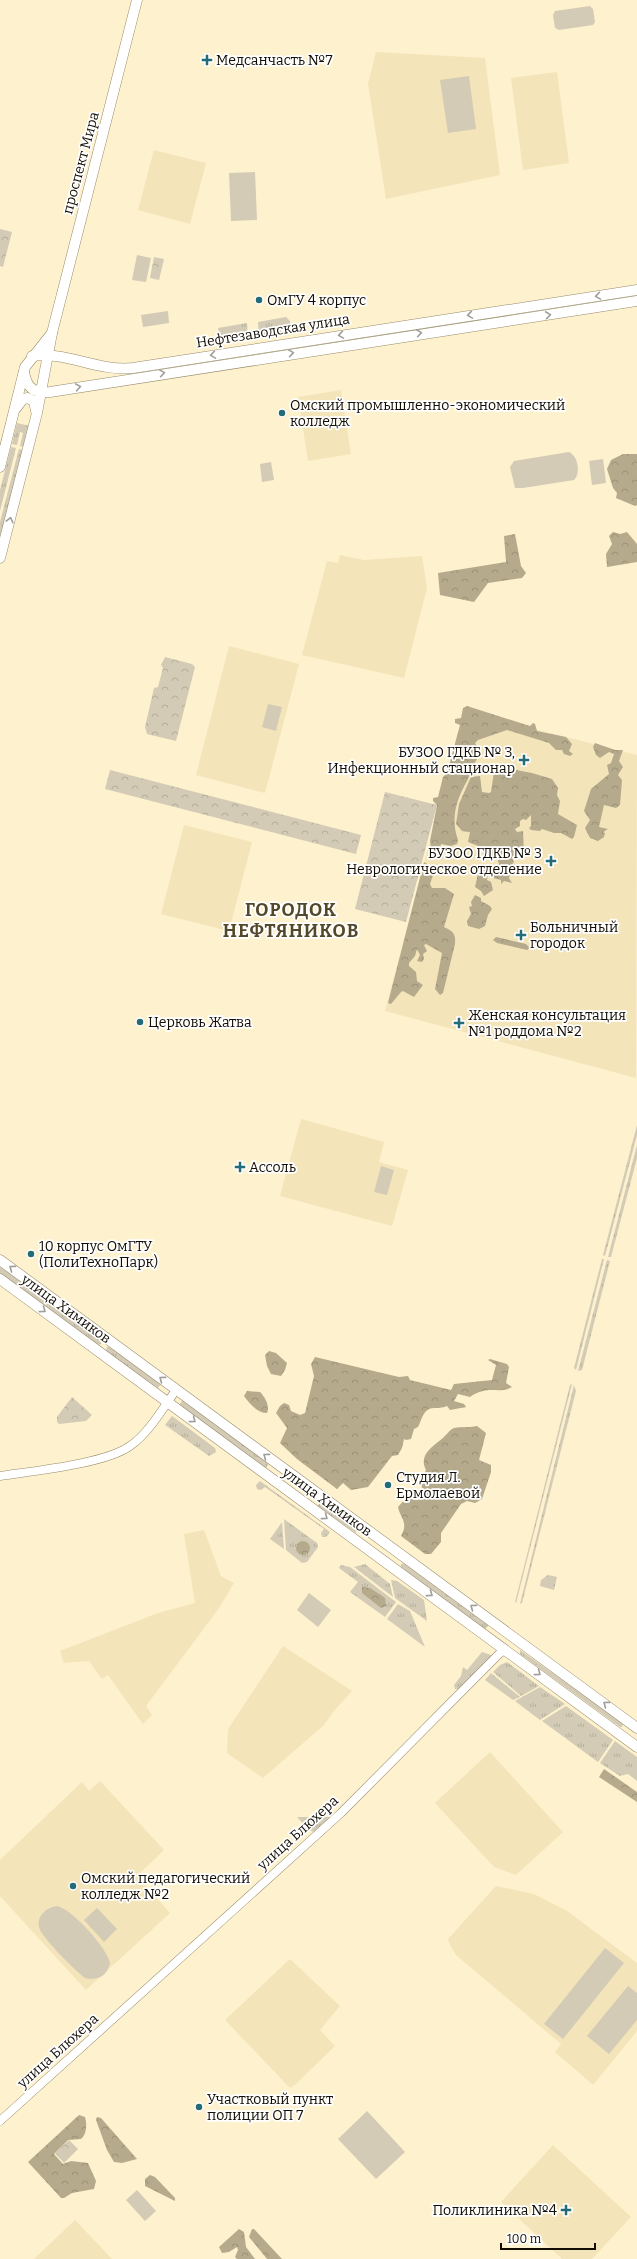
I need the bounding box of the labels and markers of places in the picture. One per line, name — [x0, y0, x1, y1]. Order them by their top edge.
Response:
place label: Медсанчасть №7 — [216, 52, 332, 69]
marker: Медсанчасть №7 — [201, 54, 213, 66]
place label: ОмГУ 4 корпус — [267, 292, 366, 309]
marker: ОмГУ 4 корпус — [254, 295, 264, 305]
place label: Омский промышленно-экономический колледж — [290, 397, 565, 430]
marker: Омский промышленно-экономический колледж — [277, 408, 287, 418]
place label: БУЗОО ГДКБ № 3, Инфекционный стационар — [327, 744, 515, 777]
marker: БУЗОО ГДКБ № 3, Инфекционный стационар — [518, 754, 530, 766]
place label: БУЗОО ГДКБ № 3 Неврологическое отделение — [346, 845, 542, 878]
marker: БУЗОО ГДКБ № 3 Неврологическое отделение — [545, 855, 557, 867]
place label: Больничный городок — [530, 919, 618, 952]
marker: Больничный городок — [515, 929, 527, 941]
place label: Женская консультация №1 роддома №2 — [468, 1007, 626, 1040]
place label: Церковь Жатва — [148, 1014, 252, 1031]
marker: Церковь Жатва — [135, 1017, 145, 1027]
marker: Женская консультация №1 роддома №2 — [453, 1017, 465, 1029]
place label: Ассоль — [249, 1159, 296, 1176]
marker: Ассоль — [234, 1161, 246, 1173]
place label: 10 корпус ОмГТУ (ПолиТехноПарк) — [39, 1238, 158, 1271]
marker: 10 корпус ОмГТУ (ПолиТехноПарк) — [26, 1249, 36, 1259]
place label: Студия Л. Ермолаевой — [396, 1469, 480, 1502]
marker: Студия Л. Ермолаевой — [383, 1480, 393, 1490]
place label: Омский педагогический колледж №2 — [81, 1870, 250, 1903]
marker: Омский педагогический колледж №2 — [68, 1881, 78, 1891]
place label: Участковый пункт полиции ОП 7 — [207, 2091, 333, 2124]
marker: Участковый пункт полиции ОП 7 — [194, 2102, 204, 2112]
place label: Поликлиника №4 — [432, 2202, 557, 2219]
marker: Поликлиника №4 — [560, 2204, 572, 2216]

